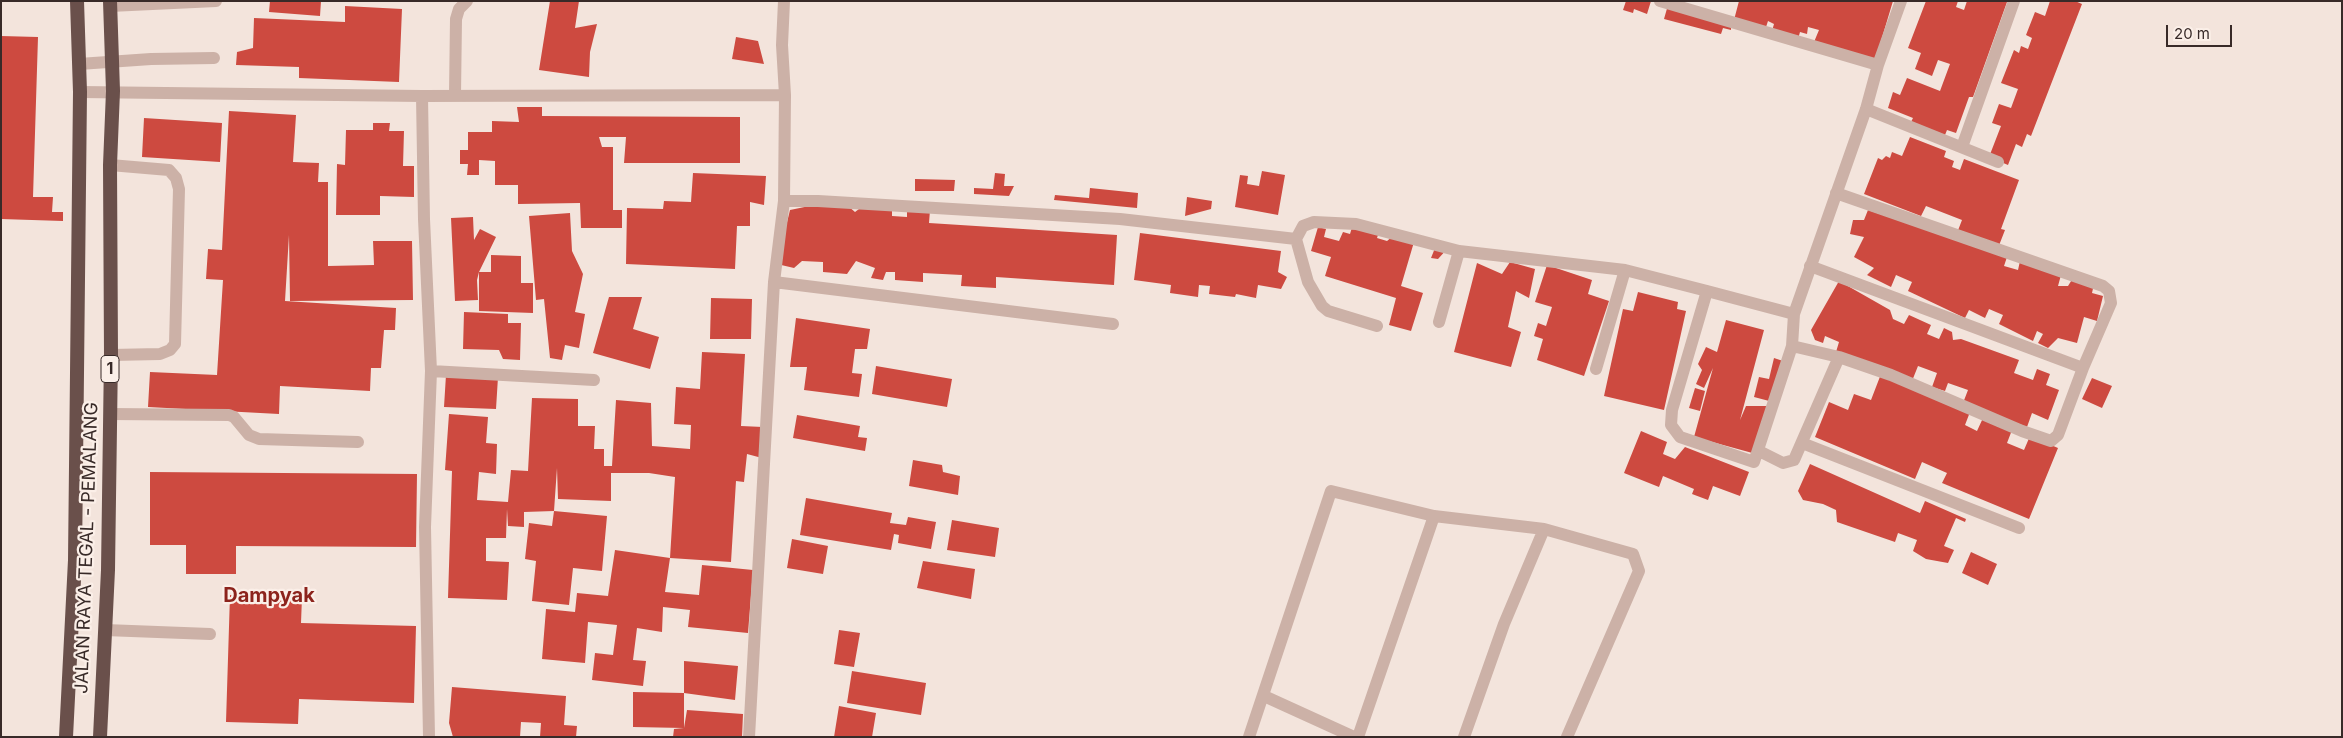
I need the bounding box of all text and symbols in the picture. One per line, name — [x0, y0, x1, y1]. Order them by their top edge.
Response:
scale bar — [2168, 15, 2234, 47]
text: 20 m — [2174, 24, 2210, 43]
road number: 1 — [101, 356, 119, 382]
street label: JALAN RAYA TEGAL - PEMALANG — [71, 402, 103, 694]
district label: Dampyak — [223, 584, 315, 608]

